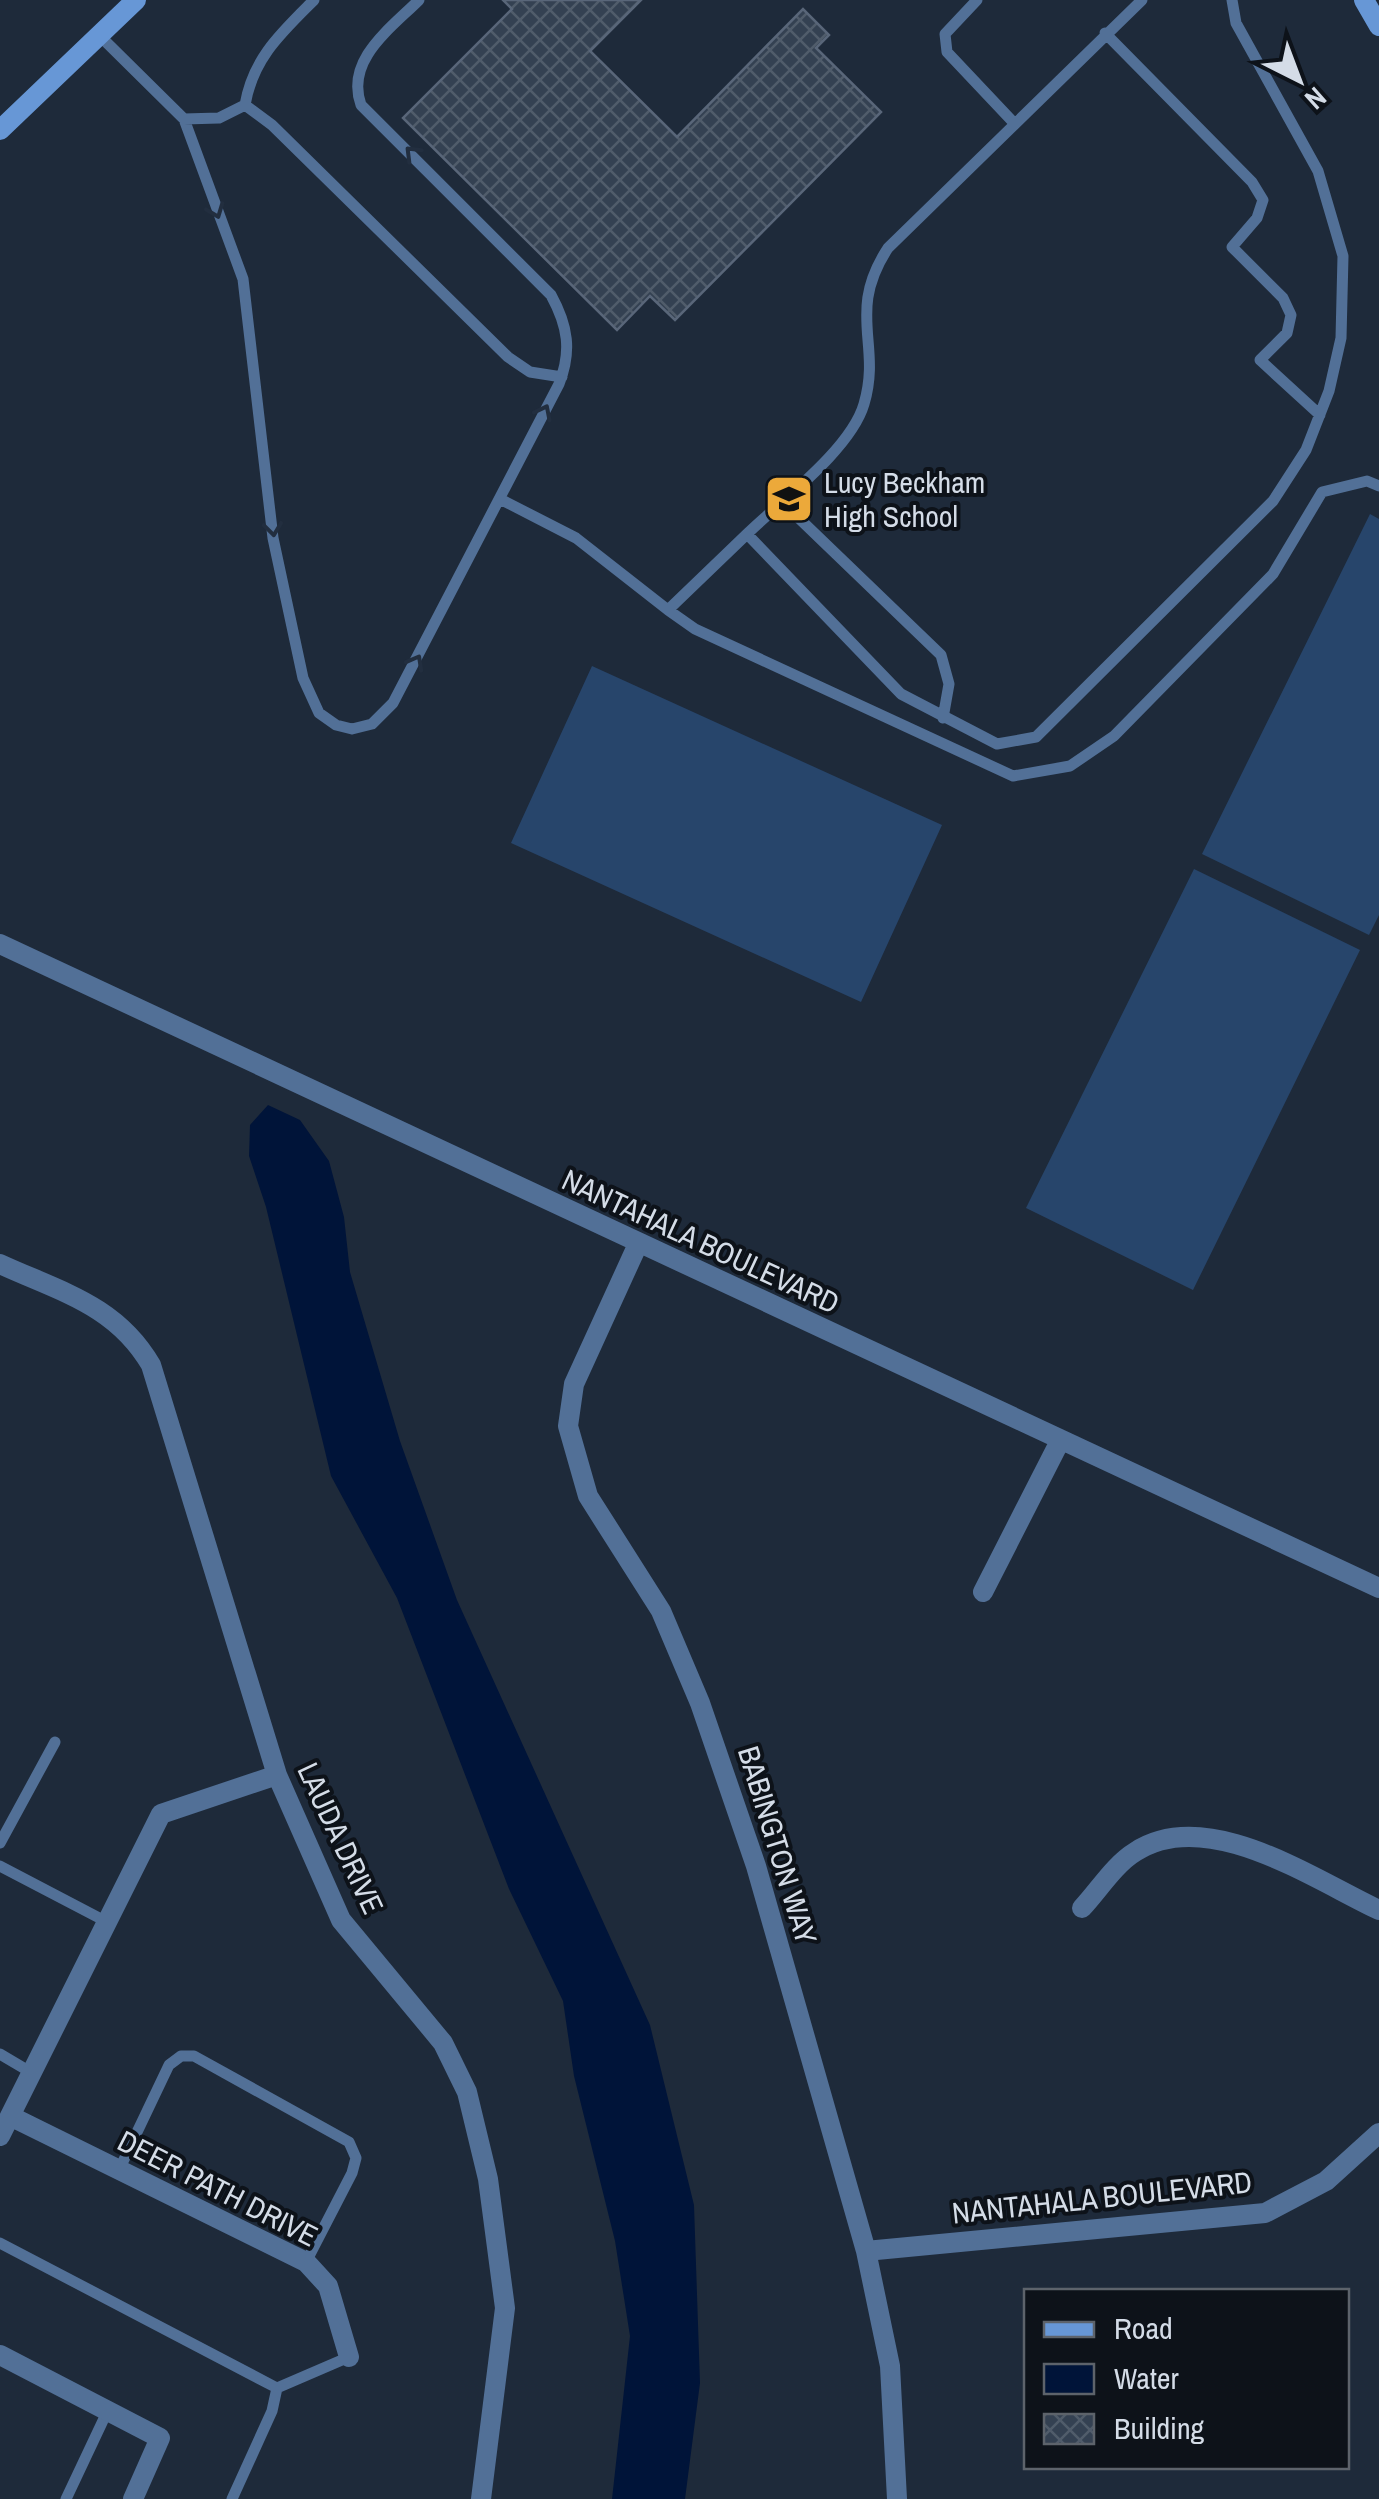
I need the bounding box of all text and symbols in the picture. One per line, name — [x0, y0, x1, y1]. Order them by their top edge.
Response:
north arrow — [1249, 30, 1349, 130]
text: N — [1297, 79, 1335, 118]
one-way arrow — [405, 147, 423, 165]
one-way arrow — [205, 201, 225, 218]
one-way arrow — [532, 405, 551, 423]
place label: Lucy Beckham High School — [824, 462, 985, 536]
school or university icon: Lucy Beckham High School — [763, 473, 815, 525]
one-way arrow — [262, 521, 283, 537]
one-way arrow — [404, 655, 423, 673]
street label: NANTAHALA BOULEVARD — [556, 1159, 846, 1323]
street label: BABINGTON WAY — [729, 1741, 827, 1949]
street label: LAUDA DRIVE — [288, 1756, 394, 1920]
street label: DEER PATH DRIVE — [111, 2120, 325, 2256]
street label: NANTAHALA BOULEVARD — [950, 2161, 1254, 2233]
legend — [1024, 2289, 1349, 2469]
text: Road — [1114, 2308, 1173, 2348]
text: Water — [1114, 2358, 1180, 2398]
text: Building — [1114, 2408, 1205, 2448]

